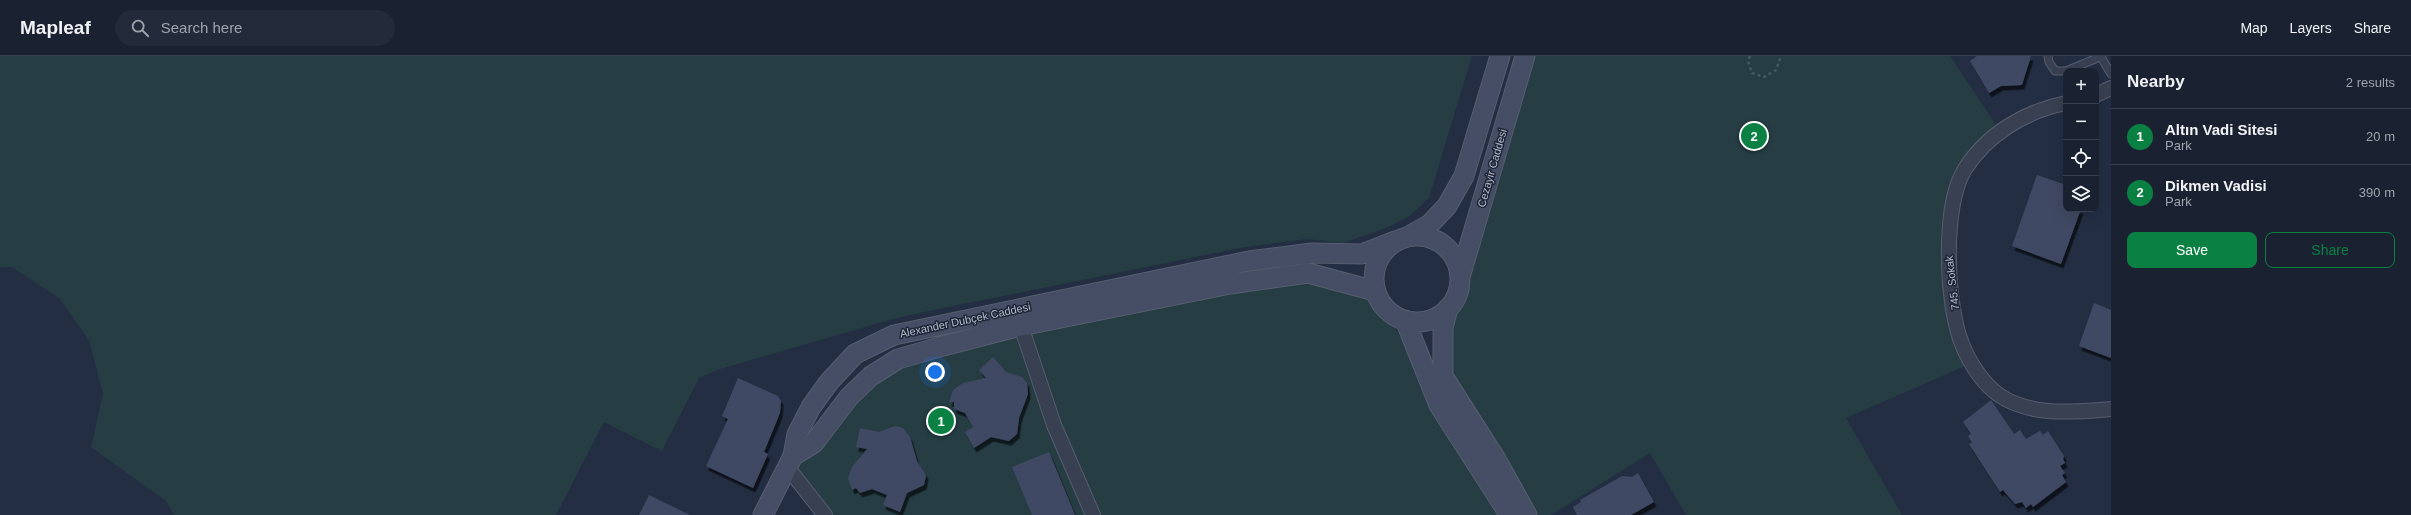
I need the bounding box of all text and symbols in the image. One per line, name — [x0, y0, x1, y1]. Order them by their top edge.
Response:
search box — [115, 10, 395, 46]
text: Mapleaf — [20, 17, 91, 38]
icon: search — [129, 17, 151, 39]
text: Search here — [161, 19, 242, 36]
text: Map — [2240, 20, 2268, 36]
text: Layers — [2290, 20, 2332, 36]
text: Share — [2354, 20, 2391, 36]
map controls — [2063, 68, 2099, 212]
button: + — [2063, 68, 2099, 104]
text: Nearby — [2127, 72, 2185, 91]
text: 2 results — [2346, 75, 2395, 90]
button: − — [2063, 104, 2099, 140]
pin: 2 — [1741, 121, 1767, 151]
text: Altın Vadi Sitesi — [2165, 121, 2278, 138]
street label: Cezayir Caddesi — [1475, 128, 1509, 208]
text: 1 — [2136, 129, 2144, 144]
text: 20 m — [2366, 129, 2395, 144]
text: Park — [2165, 138, 2192, 153]
button: locate — [2063, 140, 2099, 176]
button: layers — [2063, 176, 2099, 212]
text: Dikmen Vadisi — [2165, 177, 2267, 194]
text: 2 — [2136, 185, 2144, 200]
text: 390 m — [2359, 185, 2395, 200]
text: Park — [2165, 194, 2192, 209]
button: Save — [2127, 232, 2257, 268]
button: Share — [2265, 232, 2395, 268]
street label: 745. Sokak — [1943, 254, 1961, 311]
street label: Alexander Dubçek Caddesi — [899, 300, 1031, 340]
your location — [925, 362, 945, 382]
pin: 1 — [928, 406, 954, 436]

